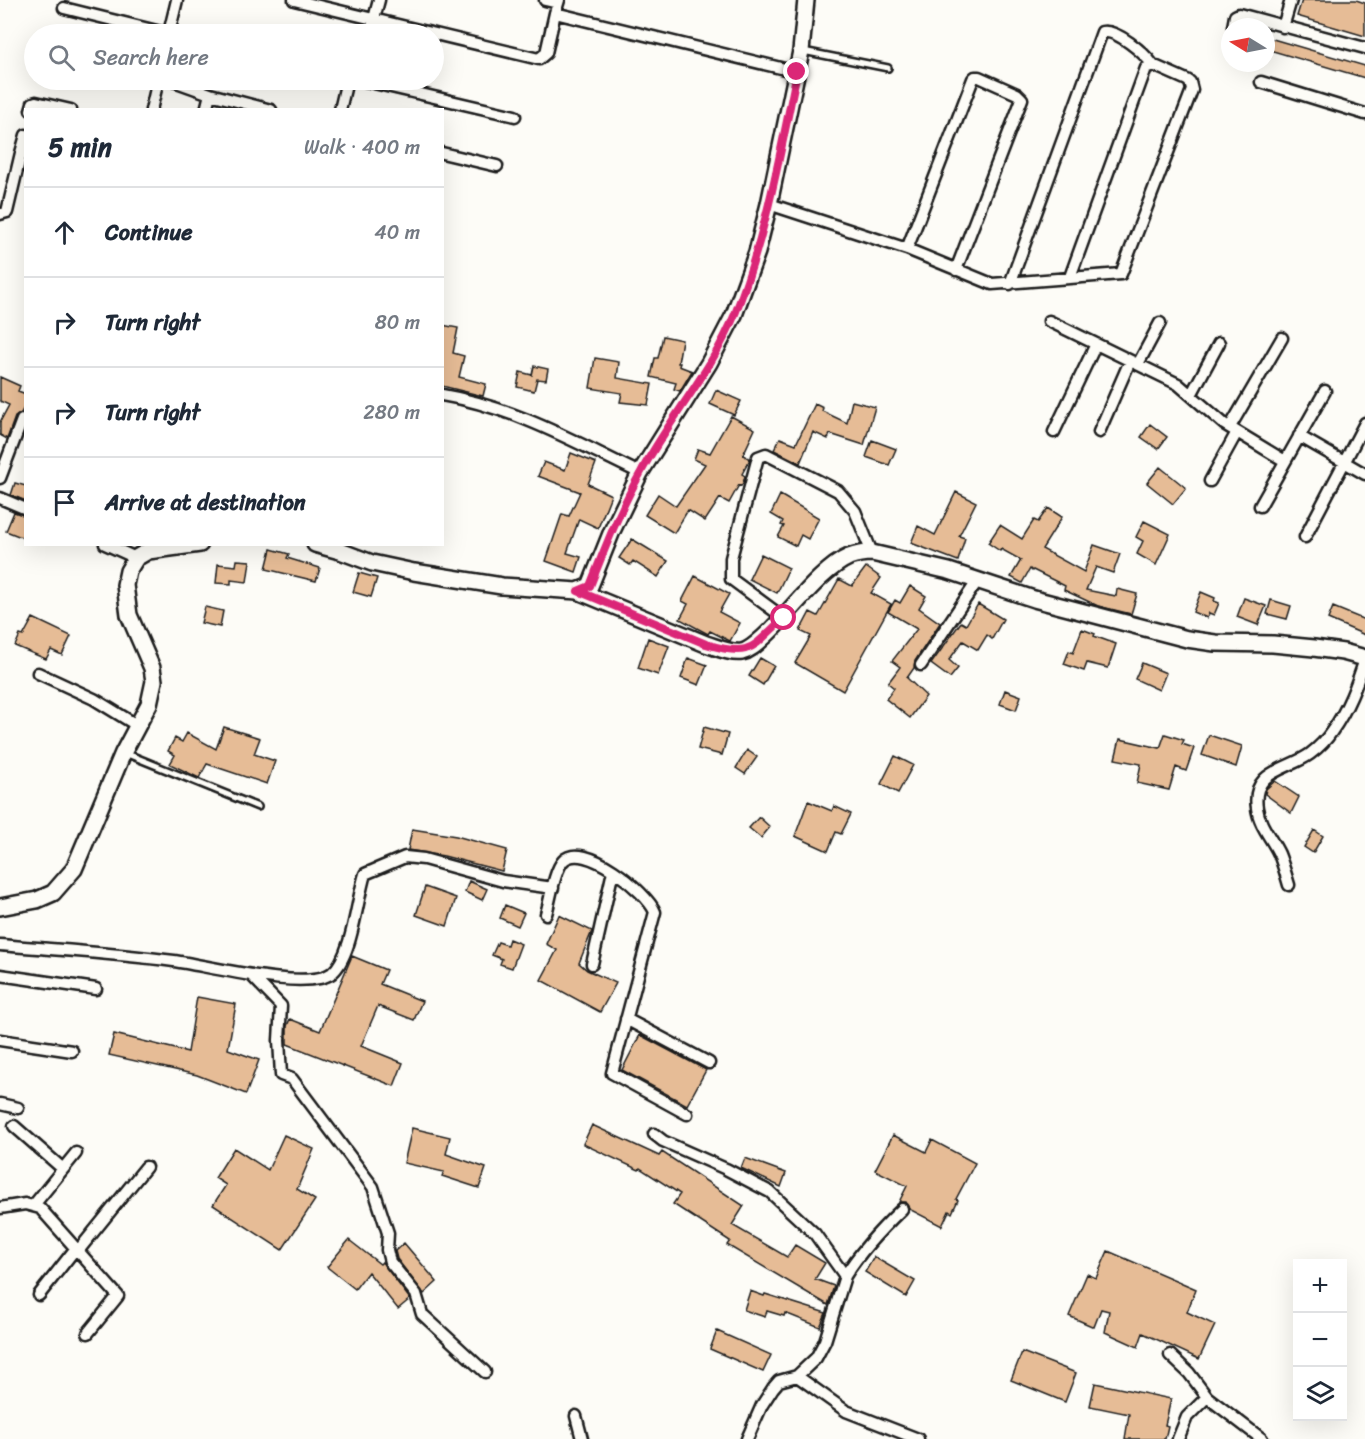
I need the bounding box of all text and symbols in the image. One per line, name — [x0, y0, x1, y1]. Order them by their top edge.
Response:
north arrow — [1221, 18, 1275, 72]
search box — [24, 24, 444, 90]
text: Search here — [93, 38, 209, 77]
icon: search — [45, 41, 78, 74]
route end — [783, 58, 809, 84]
text: 5 min — [48, 124, 112, 170]
text: Walk · 400 m — [304, 130, 420, 165]
text: Continue — [105, 213, 193, 252]
text: 40 m — [374, 215, 420, 250]
icon: ahead — [48, 216, 81, 249]
text: Turn right — [105, 303, 200, 342]
text: 80 m — [375, 305, 420, 340]
icon: right — [48, 306, 81, 339]
text: Turn right — [105, 393, 200, 432]
text: 280 m — [363, 395, 420, 430]
icon: right — [48, 396, 81, 429]
text: Arrive at destination — [105, 483, 306, 522]
icon: arrive — [48, 486, 81, 519]
route start — [770, 604, 796, 630]
map controls — [1293, 1259, 1347, 1421]
button: + — [1293, 1259, 1347, 1313]
button: − — [1293, 1313, 1347, 1367]
button: layers — [1293, 1367, 1347, 1421]

